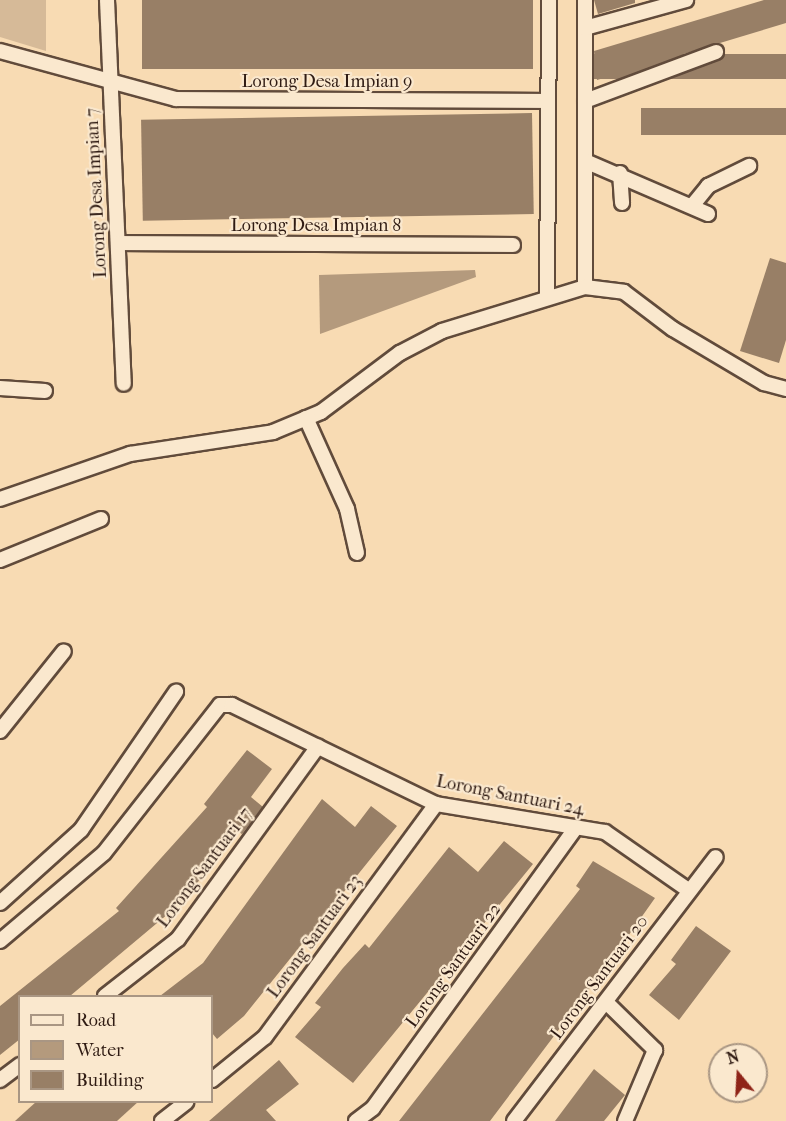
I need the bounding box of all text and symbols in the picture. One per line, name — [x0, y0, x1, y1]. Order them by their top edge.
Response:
street label: Lorong Desa Impian 9 — [242, 71, 412, 93]
street label: Lorong Desa Impian 7 — [82, 107, 112, 279]
street label: Lorong Desa Impian 8 — [231, 215, 401, 237]
street label: Lorong Santuari 24 — [434, 771, 586, 821]
street label: Lorong Santuari 17 — [153, 804, 257, 932]
street label: Lorong Santuari 23 — [263, 871, 367, 1003]
street label: Lorong Santuari 22 — [402, 900, 506, 1032]
street label: Lorong Santuari 20 — [546, 912, 654, 1044]
legend — [18, 995, 213, 1103]
text: Road — [76, 1010, 116, 1031]
text: Water — [76, 1040, 124, 1061]
north arrow — [708, 1043, 768, 1103]
text: N — [724, 1046, 742, 1068]
text: Building — [76, 1070, 143, 1091]

